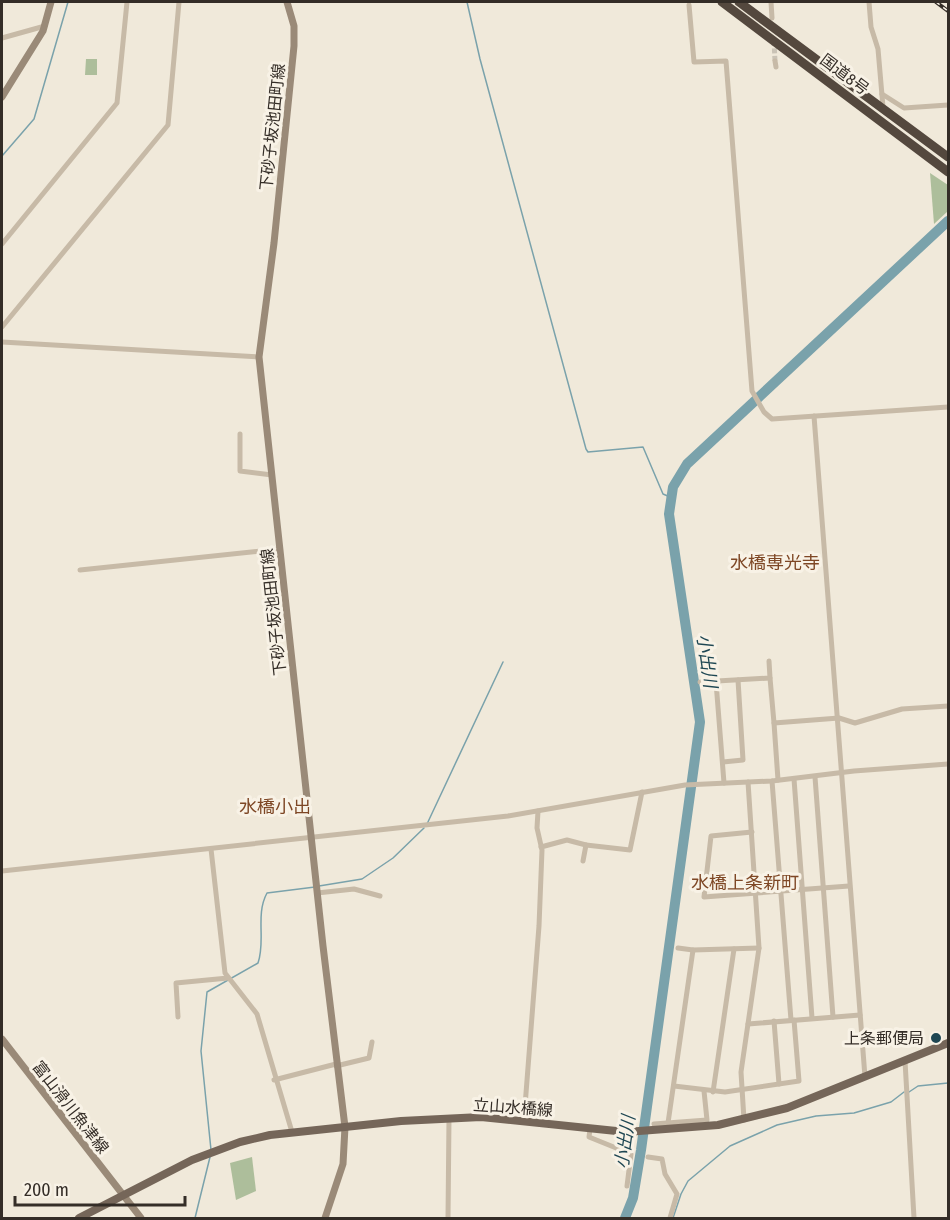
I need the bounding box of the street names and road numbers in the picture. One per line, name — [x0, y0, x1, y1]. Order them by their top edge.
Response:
street label: 国道8号 — [817, 50, 873, 99]
street label: 下砂子坂池田町線 — [256, 62, 289, 192]
street label: 下砂子坂池田町線 — [257, 547, 290, 677]
street label: 富山滑川魚津線 — [29, 1057, 113, 1157]
street label: 立山水橋線 — [472, 1095, 554, 1120]

